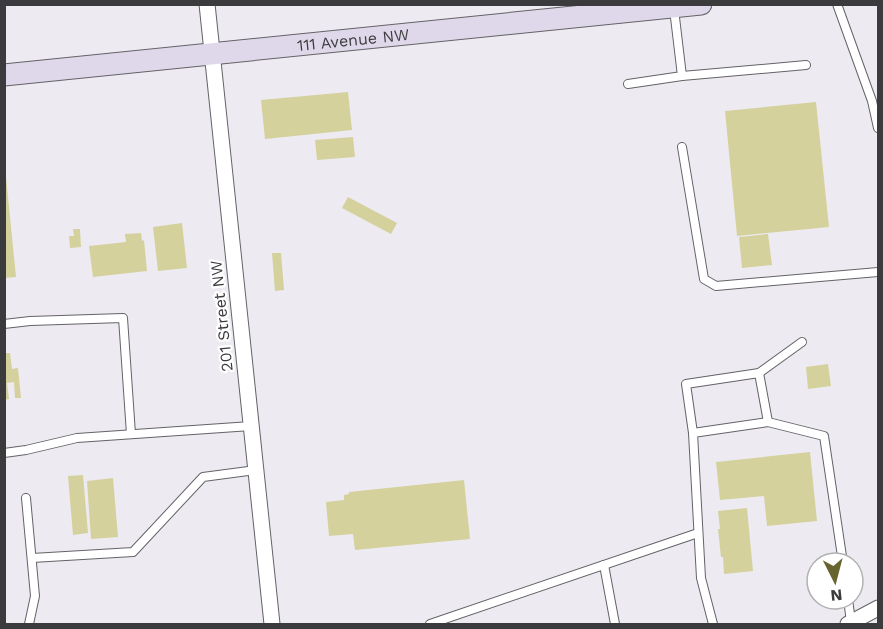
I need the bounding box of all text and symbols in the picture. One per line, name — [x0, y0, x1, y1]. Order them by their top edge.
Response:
street label: 111 Avenue NW — [296, 25, 410, 55]
street label: 201 Street NW — [206, 259, 237, 372]
north arrow — [805, 551, 865, 611]
text: N — [830, 585, 843, 605]

